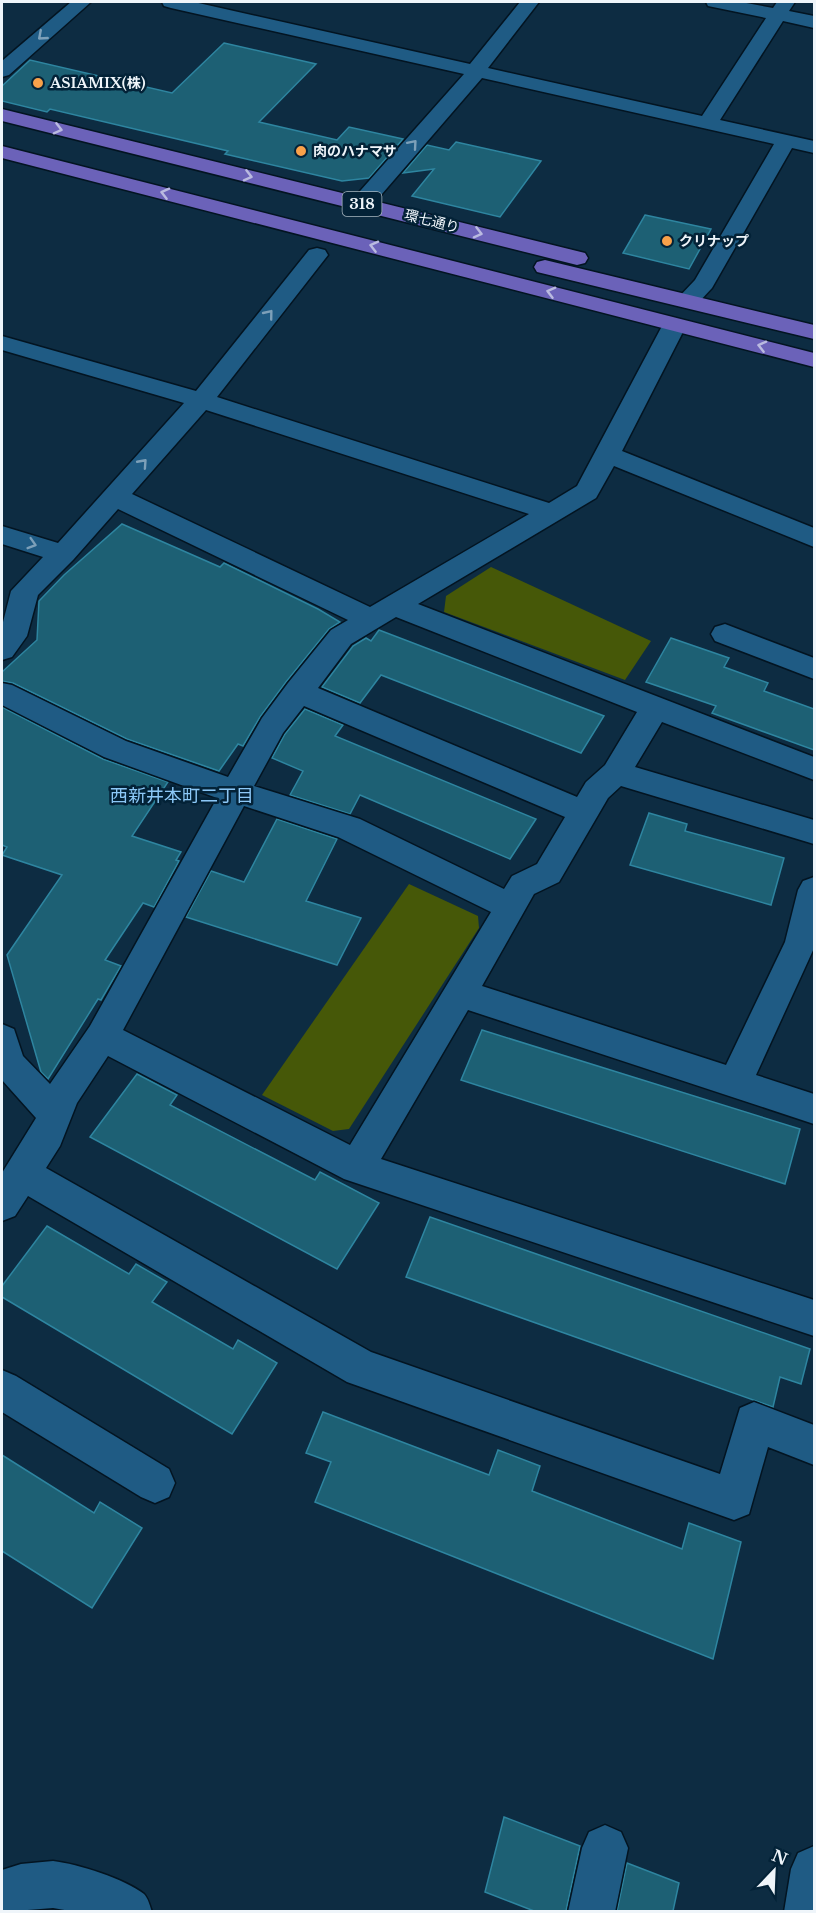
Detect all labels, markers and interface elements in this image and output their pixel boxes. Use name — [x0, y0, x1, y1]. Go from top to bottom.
one-way arrow — [38, 29, 49, 40]
place label: ASIAMIX(株) — [49, 74, 146, 92]
marker: ASIAMIX(株) — [31, 76, 45, 90]
one-way arrow — [53, 121, 63, 134]
one-way arrow — [406, 140, 417, 151]
place label: 肉のハナマサ — [313, 142, 397, 160]
marker: 肉のハナマサ — [294, 144, 308, 158]
one-way arrow — [242, 168, 252, 181]
one-way arrow — [160, 188, 170, 201]
road number: 318 — [342, 192, 382, 216]
street label: 環七通り — [403, 205, 461, 237]
one-way arrow — [472, 225, 482, 238]
place label: クリナップ — [679, 232, 749, 250]
marker: クリナップ — [660, 234, 674, 248]
one-way arrow — [369, 241, 379, 254]
one-way arrow — [546, 286, 556, 299]
one-way arrow — [262, 310, 273, 321]
one-way arrow — [757, 341, 767, 354]
one-way arrow — [136, 459, 147, 470]
one-way arrow — [26, 537, 37, 549]
district label: 西新井本町二丁目 — [110, 785, 254, 807]
north arrow — [744, 1841, 804, 1901]
text: N — [769, 1845, 791, 1869]

